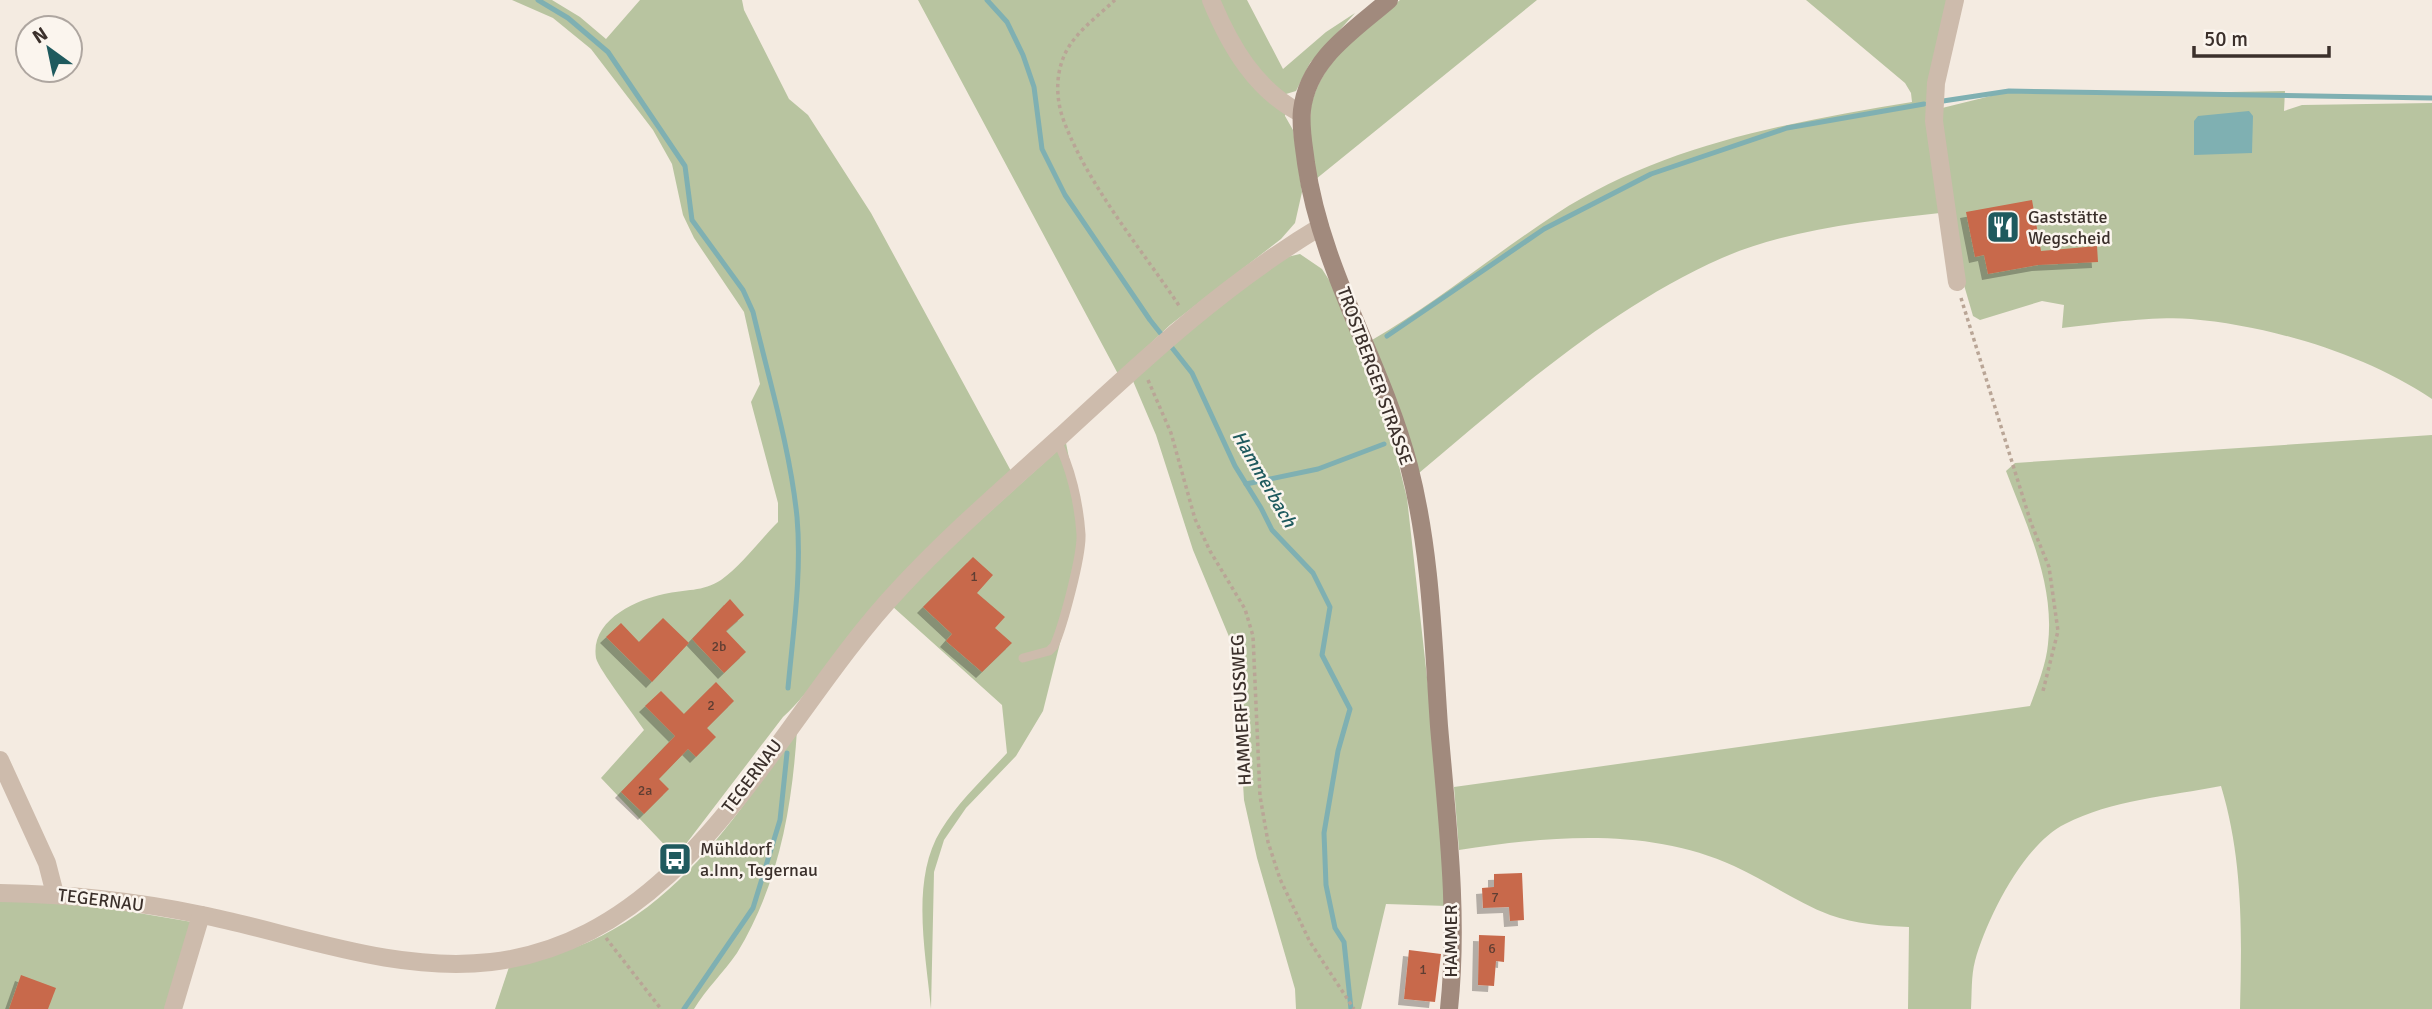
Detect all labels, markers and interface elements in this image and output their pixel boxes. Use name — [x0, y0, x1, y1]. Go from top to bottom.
north arrow — [14, 14, 84, 84]
scale bar — [2194, 14, 2329, 58]
text: N — [28, 22, 52, 49]
text: 50 m — [2204, 26, 2248, 52]
place label: Gaststätte Wegscheid — [2028, 206, 2111, 249]
restaurant icon: Gaststätte Wegscheid — [1984, 208, 2022, 246]
street label: TROSTBERGER STRASSE — [1332, 284, 1418, 468]
water label: Hammerbach — [1227, 426, 1302, 532]
house number: 1 — [970, 568, 978, 585]
street label: HAMMERFUSSWEG — [1226, 634, 1256, 786]
house number: 2b — [712, 638, 726, 655]
house number: 2 — [707, 697, 715, 714]
street label: TEGERNAU — [717, 735, 787, 817]
house number: 2a — [638, 782, 652, 799]
place label: Mühldorf a.Inn, Tegernau — [700, 838, 818, 881]
bus stop icon: Mühldorf a.Inn, Tegernau — [656, 840, 694, 878]
street label: TEGERNAU — [57, 884, 145, 916]
house number: 7 — [1491, 889, 1499, 906]
street label: HAMMER — [1440, 904, 1462, 978]
house number: 6 — [1488, 940, 1496, 957]
house number: 1 — [1419, 961, 1427, 978]

